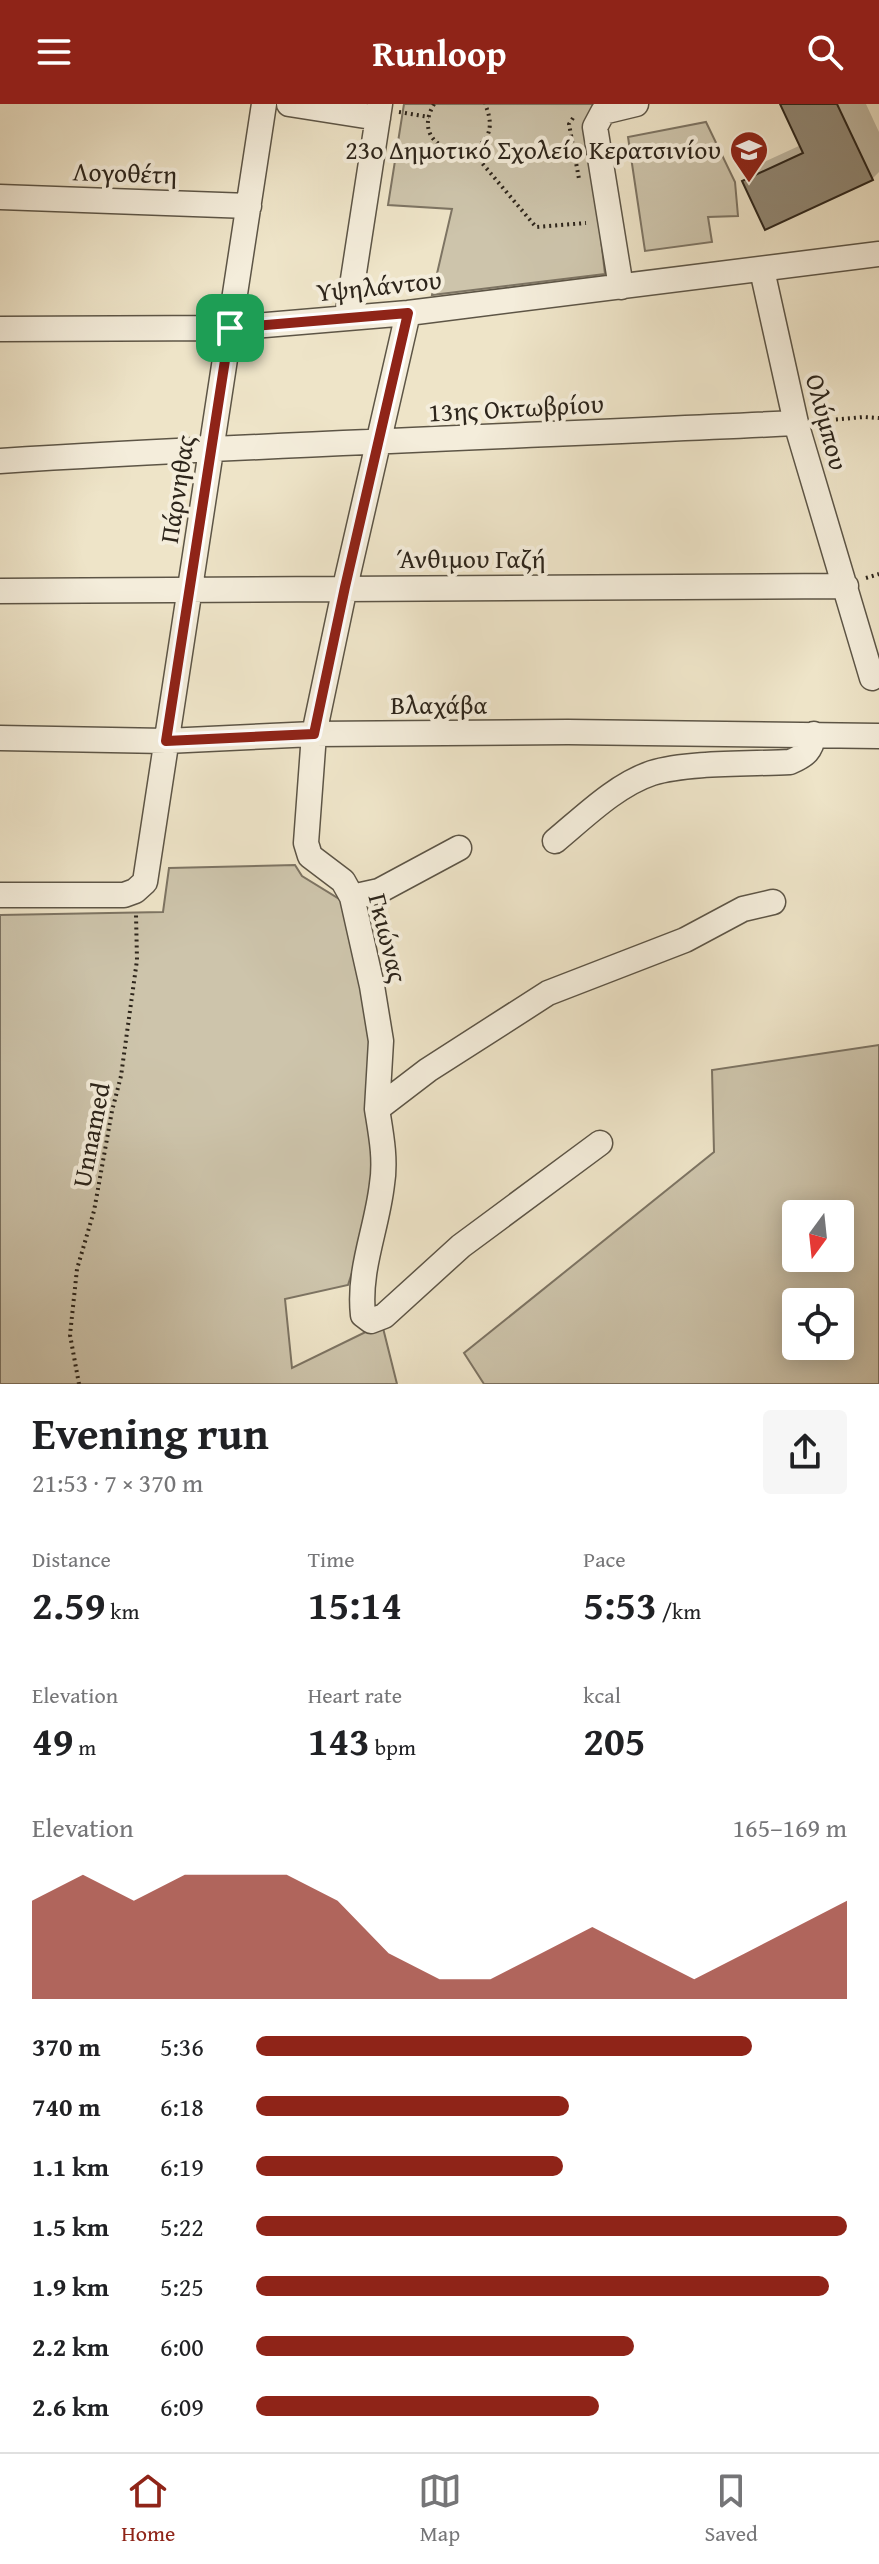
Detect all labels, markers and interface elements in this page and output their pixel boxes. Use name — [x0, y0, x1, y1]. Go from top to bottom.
text: Runloop — [372, 26, 507, 79]
icon: menu — [32, 30, 76, 74]
icon: search — [803, 30, 847, 74]
school or university icon: 23o Δημοτικό Σχολείο Κερατσινίου — [728, 129, 770, 184]
place label: 23o Δημοτικό Σχολείο Κερατσινίου — [345, 130, 721, 169]
street label: Λογοθέτη — [72, 151, 178, 194]
street label: Υψηλάντου — [313, 260, 444, 312]
pin — [196, 294, 264, 362]
icon: arrive — [208, 306, 252, 350]
street label: Ολύμπου — [796, 369, 859, 474]
street label: 13ης Οκτωβρίου — [427, 383, 605, 432]
street label: Πάρνηθας — [149, 432, 204, 546]
street label: Άνθιμου Γαζή — [396, 539, 546, 578]
street label: Βλαχάβα — [390, 685, 488, 724]
street label: Γκιώνας — [359, 889, 418, 987]
street label: Unnamed — [61, 1079, 120, 1191]
north arrow — [782, 1200, 854, 1272]
map controls — [782, 1200, 854, 1360]
button: locate — [782, 1288, 854, 1360]
text: Evening run — [32, 1401, 269, 1465]
button: share — [763, 1410, 847, 1494]
text: 21:53 · 7 × 370 m — [32, 1463, 203, 1502]
text: Distance — [32, 1543, 111, 1575]
text: Time — [308, 1543, 354, 1575]
text: Pace — [583, 1543, 626, 1575]
text: 2.59 — [32, 1575, 105, 1634]
text: 15:14 — [308, 1575, 402, 1634]
text: 5:53 — [583, 1575, 657, 1634]
text: km — [105, 1595, 139, 1627]
text: /km — [657, 1595, 701, 1627]
text: Elevation — [32, 1679, 118, 1711]
text: Heart rate — [308, 1679, 402, 1711]
text: kcal — [583, 1679, 621, 1711]
text: 49 — [32, 1711, 73, 1770]
text: 143 — [308, 1711, 370, 1770]
text: 205 — [583, 1711, 646, 1770]
text: m — [73, 1731, 96, 1763]
text: bpm — [370, 1731, 416, 1763]
text: Elevation — [32, 1808, 134, 1847]
text: 165–169 m — [733, 1808, 847, 1847]
text: 370 m — [32, 2027, 100, 2066]
text: 5:36 — [160, 2027, 204, 2066]
text: 740 m — [32, 2087, 100, 2126]
text: 6:18 — [160, 2087, 204, 2126]
text: 1.1 km — [32, 2147, 109, 2186]
text: 6:19 — [160, 2147, 204, 2186]
text: 1.5 km — [32, 2207, 109, 2246]
text: 5:22 — [160, 2207, 204, 2246]
text: 1.9 km — [32, 2267, 109, 2306]
text: 5:25 — [160, 2267, 204, 2306]
text: 2.2 km — [32, 2327, 109, 2366]
text: 6:00 — [160, 2327, 204, 2366]
text: 2.6 km — [32, 2387, 109, 2426]
text: 6:09 — [160, 2387, 204, 2426]
tab: Home — [121, 2469, 175, 2549]
tab: Map — [418, 2469, 462, 2549]
tab: Saved — [704, 2469, 758, 2549]

